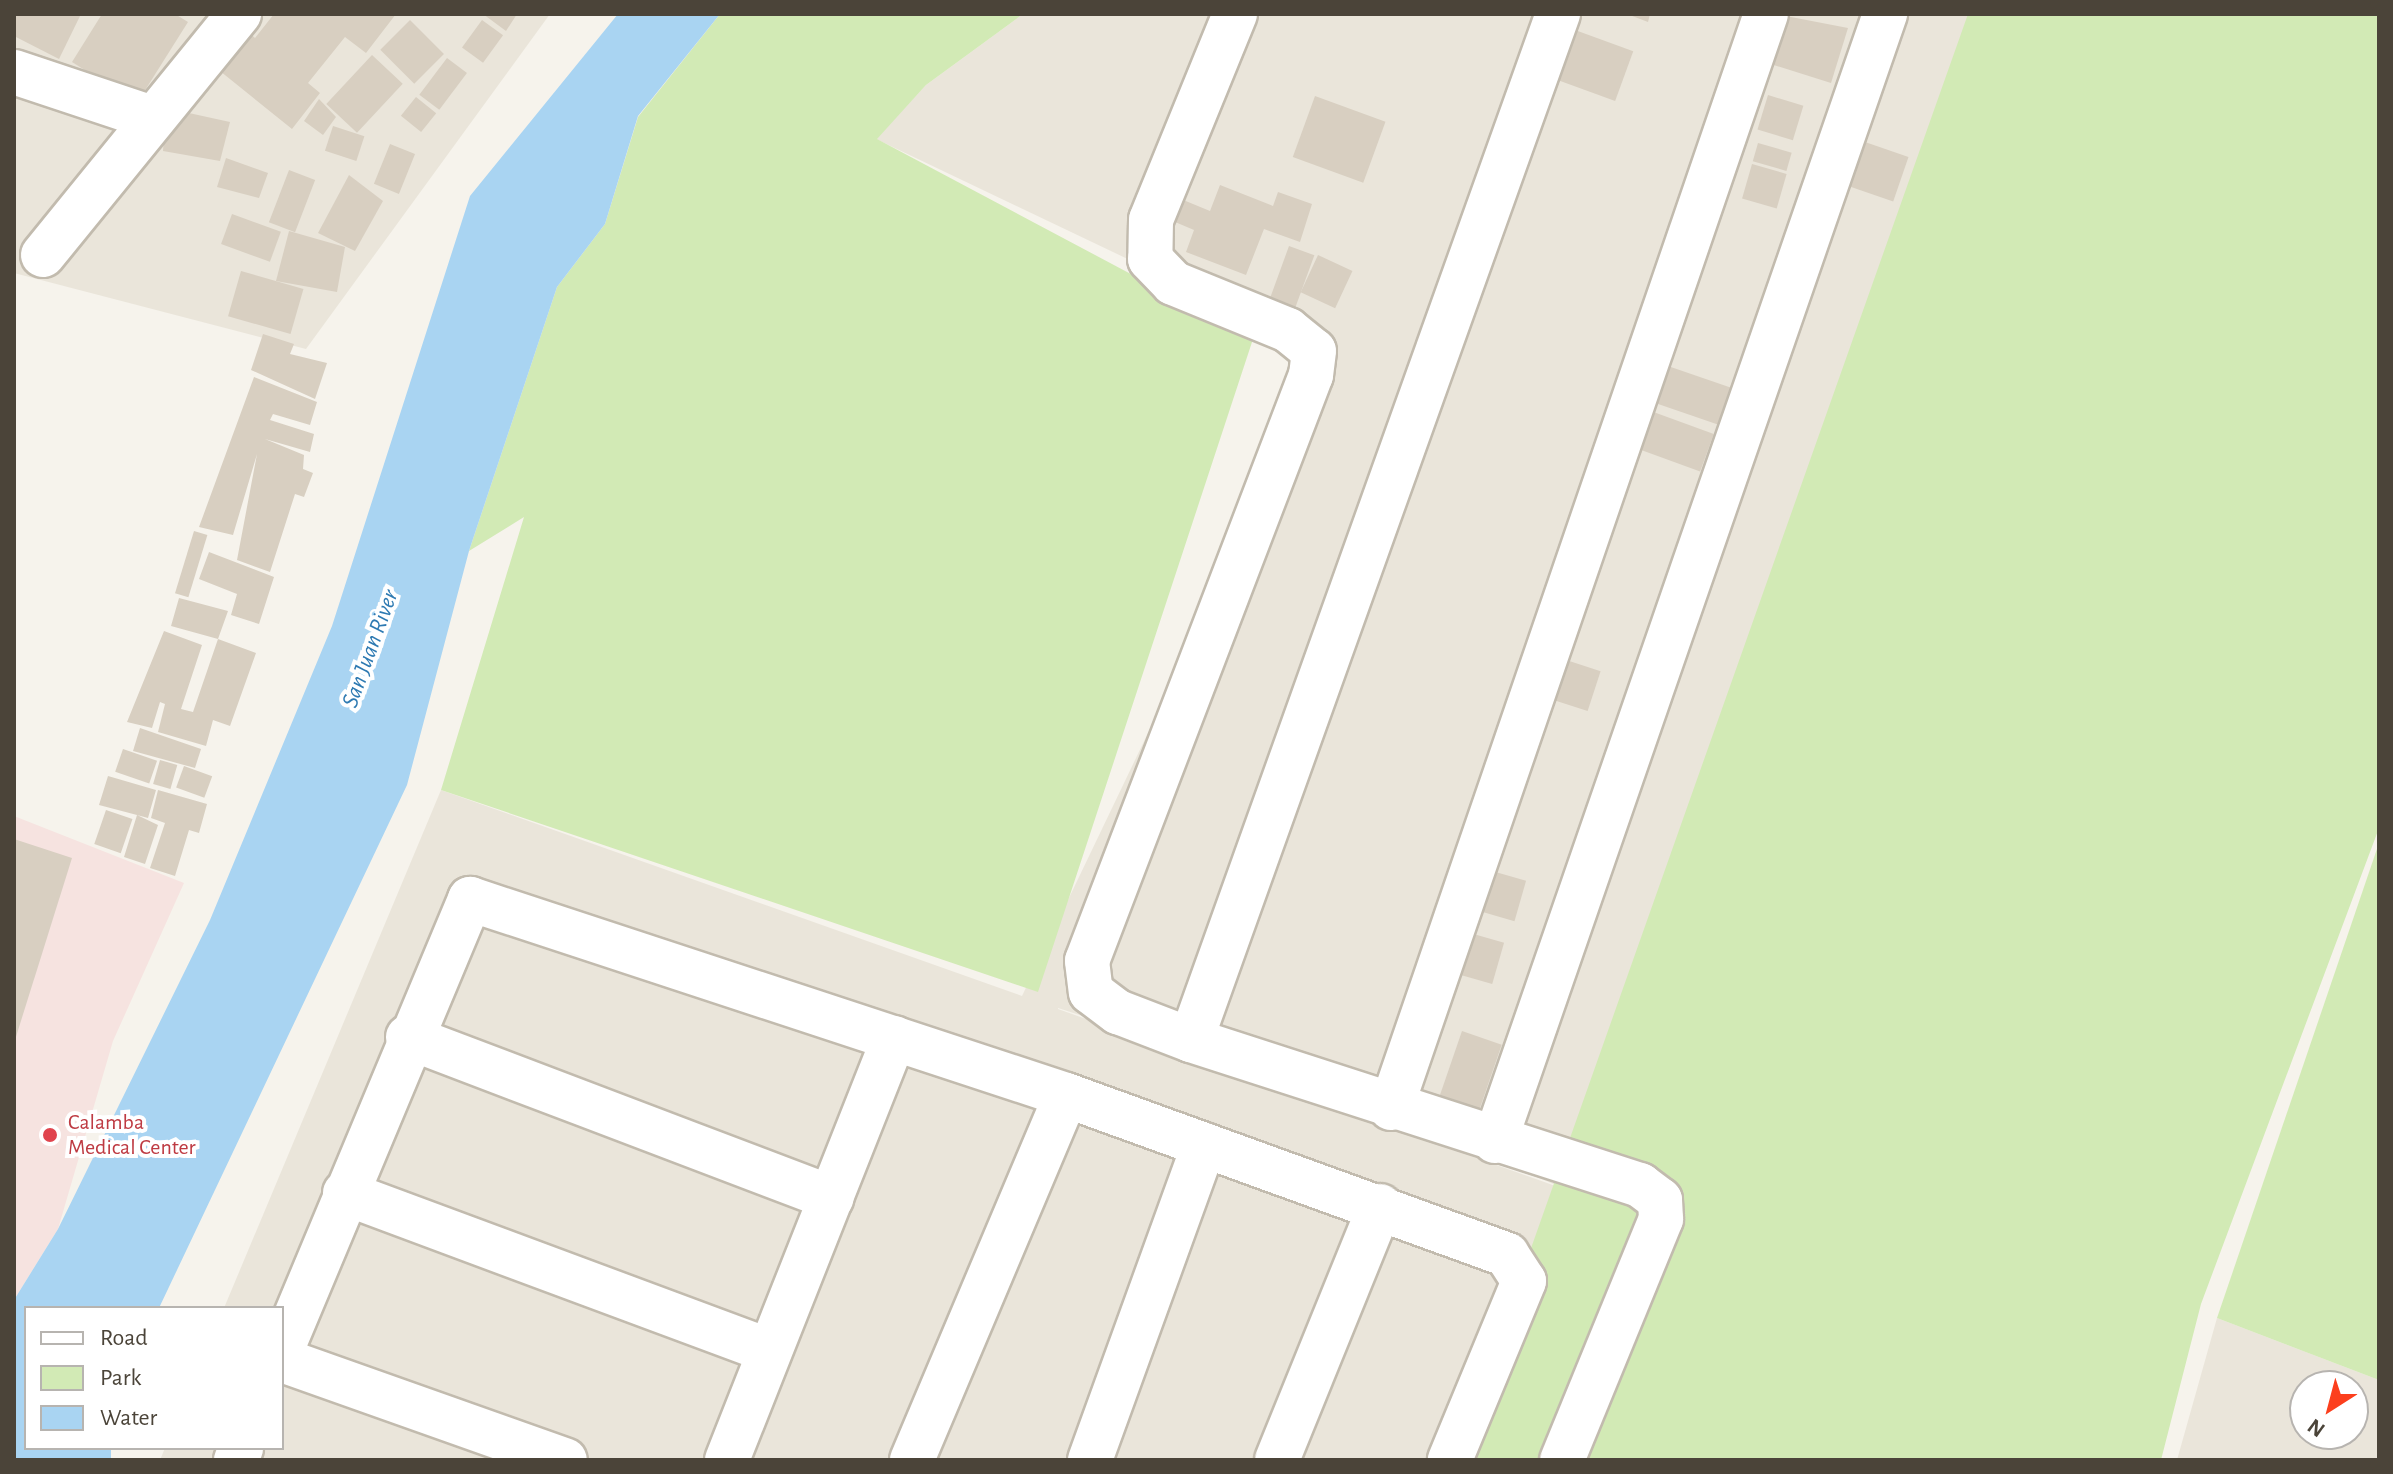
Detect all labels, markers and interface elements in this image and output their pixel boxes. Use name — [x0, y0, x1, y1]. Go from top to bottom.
water label: San Juan River — [336, 586, 406, 712]
place label: Calamba Medical Center — [68, 1109, 196, 1160]
marker: Calamba Medical Center — [39, 1124, 61, 1146]
legend — [24, 1306, 284, 1450]
text: Road — [100, 1326, 148, 1350]
text: Park — [100, 1366, 141, 1390]
north arrow — [2289, 1370, 2369, 1450]
text: Water — [100, 1406, 157, 1430]
text: N — [2303, 1414, 2329, 1441]

